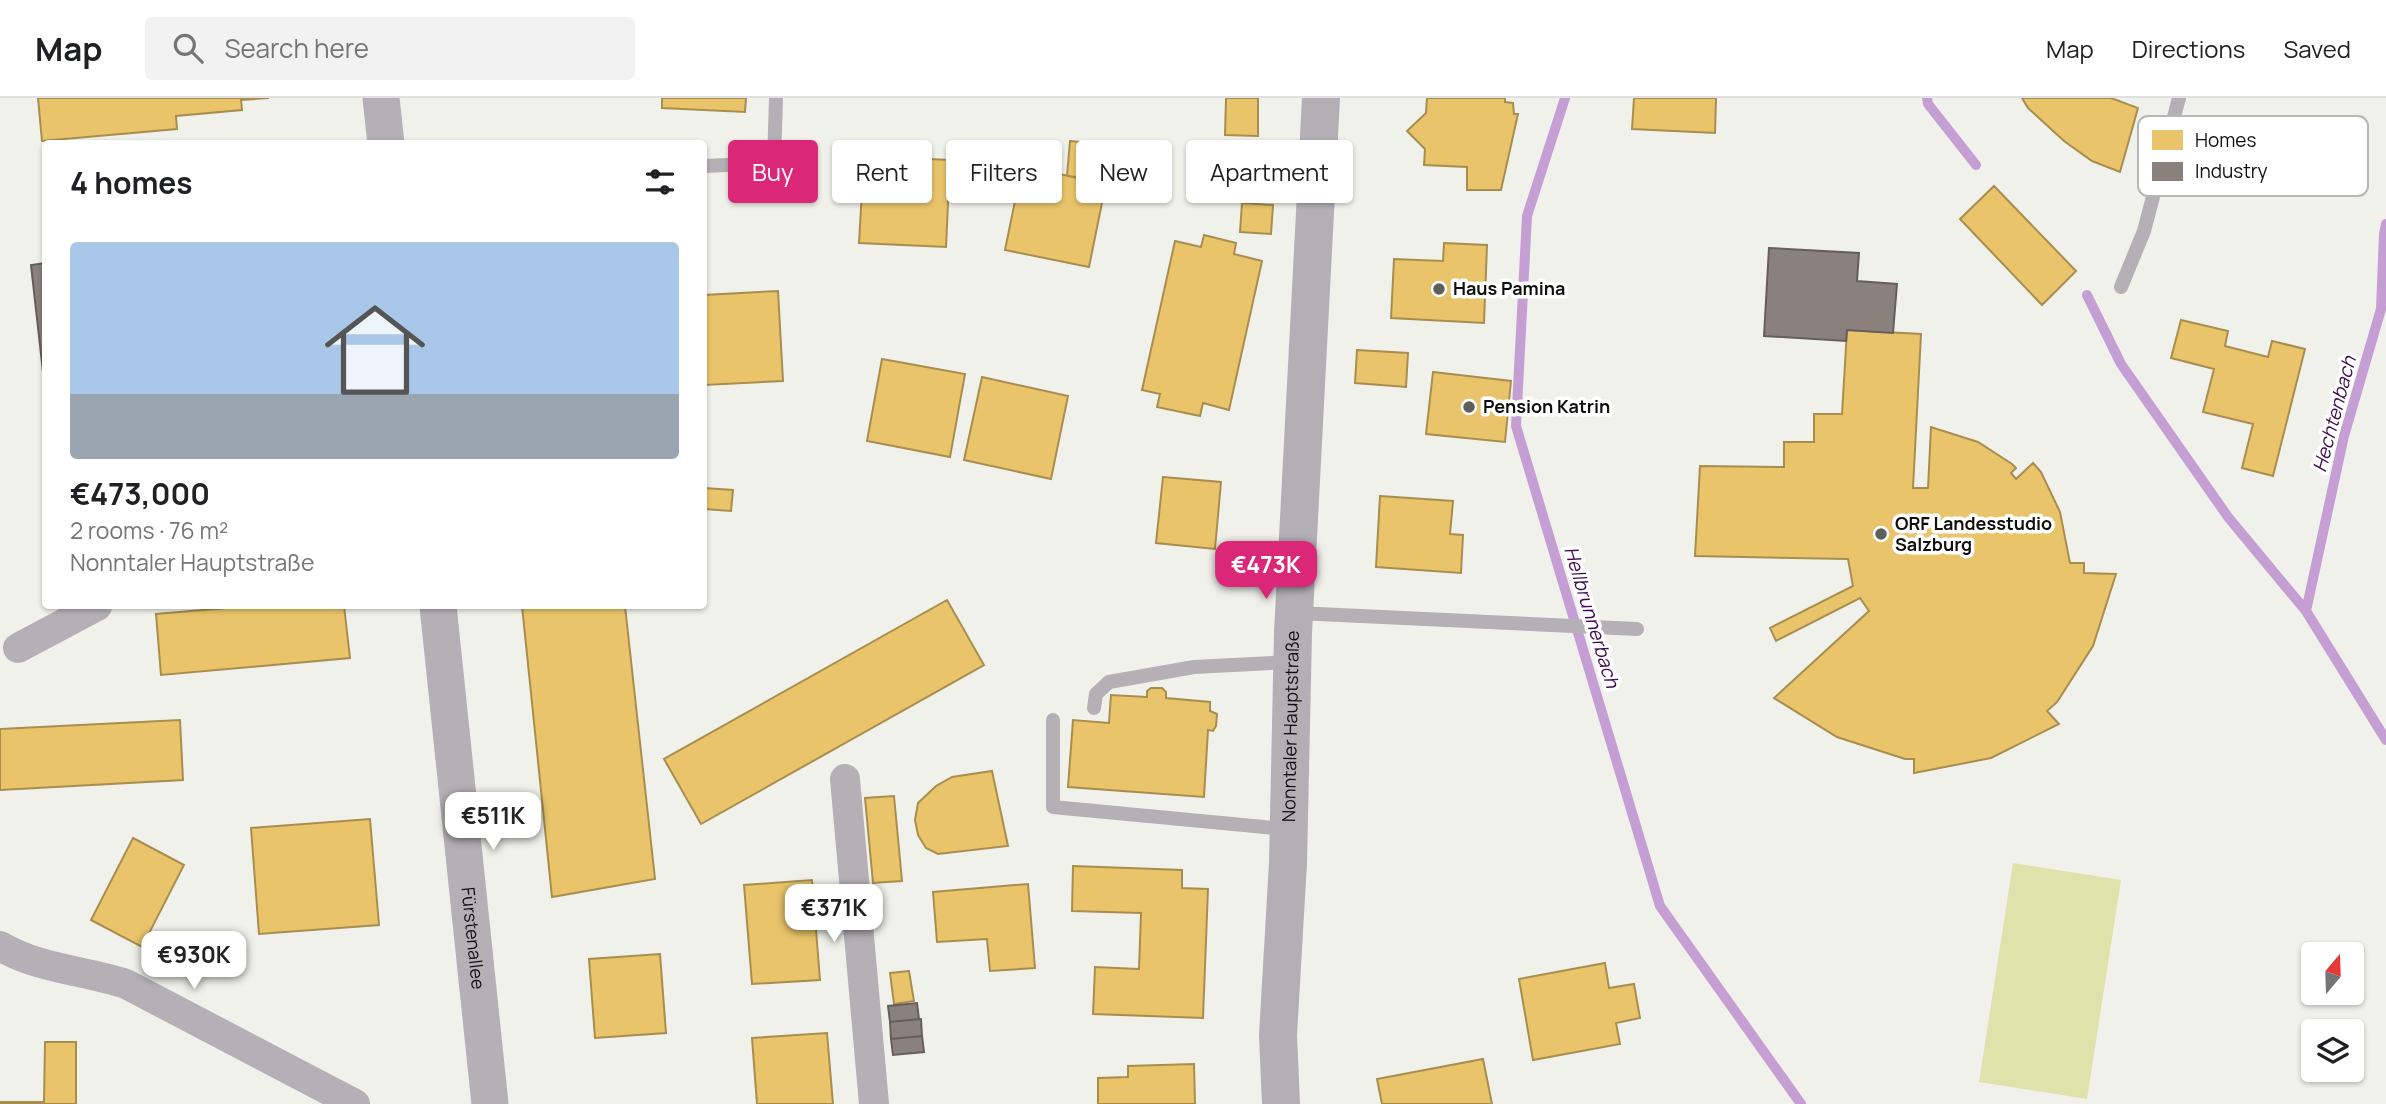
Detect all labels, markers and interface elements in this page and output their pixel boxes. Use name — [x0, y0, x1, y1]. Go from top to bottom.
search box — [145, 17, 635, 80]
text: Map — [35, 26, 103, 71]
icon: search — [169, 29, 207, 67]
text: Search here — [225, 30, 369, 66]
text: Map — [2046, 32, 2094, 65]
text: Directions — [2132, 32, 2245, 65]
text: Saved — [2283, 32, 2351, 65]
legend — [2138, 116, 2368, 196]
text: Homes — [2195, 127, 2256, 153]
chip: Buy — [728, 140, 818, 203]
chip: Rent — [832, 140, 932, 203]
chip: Filters — [946, 140, 1062, 203]
chip: New — [1076, 140, 1172, 203]
chip: Apartment — [1186, 140, 1353, 203]
text: Industry — [2195, 158, 2268, 184]
text: 4 homes — [70, 162, 193, 203]
icon: filters — [641, 163, 679, 201]
place label: Haus Pamina — [1453, 276, 1565, 300]
marker: Haus Pamina — [1431, 281, 1447, 297]
icon: home — [312, 287, 438, 413]
water label: Hechtenbach — [2306, 353, 2362, 475]
place label: Pension Katrin — [1483, 394, 1610, 418]
marker: Pension Katrin — [1461, 399, 1477, 415]
text: €473,000 — [70, 473, 210, 514]
place label: ORF Landesstudio Salzburg — [1895, 511, 2052, 556]
text: 2 rooms · 76 m² — [70, 514, 228, 546]
marker: ORF Landesstudio Salzburg — [1873, 526, 1889, 542]
pin: €473K — [1217, 542, 1315, 601]
water label: Hellbrunnerbach — [1558, 543, 1626, 692]
text: Nonntaler Hauptstraße — [70, 546, 314, 578]
text: €473K — [1231, 548, 1301, 580]
street label: Nonntaler Hauptstraße — [1276, 630, 1304, 822]
pin: €511K — [444, 792, 542, 852]
text: €511K — [461, 799, 525, 831]
pin: €371K — [785, 884, 883, 944]
street label: Fürstenallee — [456, 886, 491, 990]
text: €371K — [801, 891, 867, 923]
pin: €930K — [145, 932, 243, 991]
text: €930K — [157, 938, 231, 970]
north arrow — [2301, 942, 2364, 1004]
map controls — [2301, 942, 2364, 1082]
button: layers — [2301, 1019, 2364, 1082]

